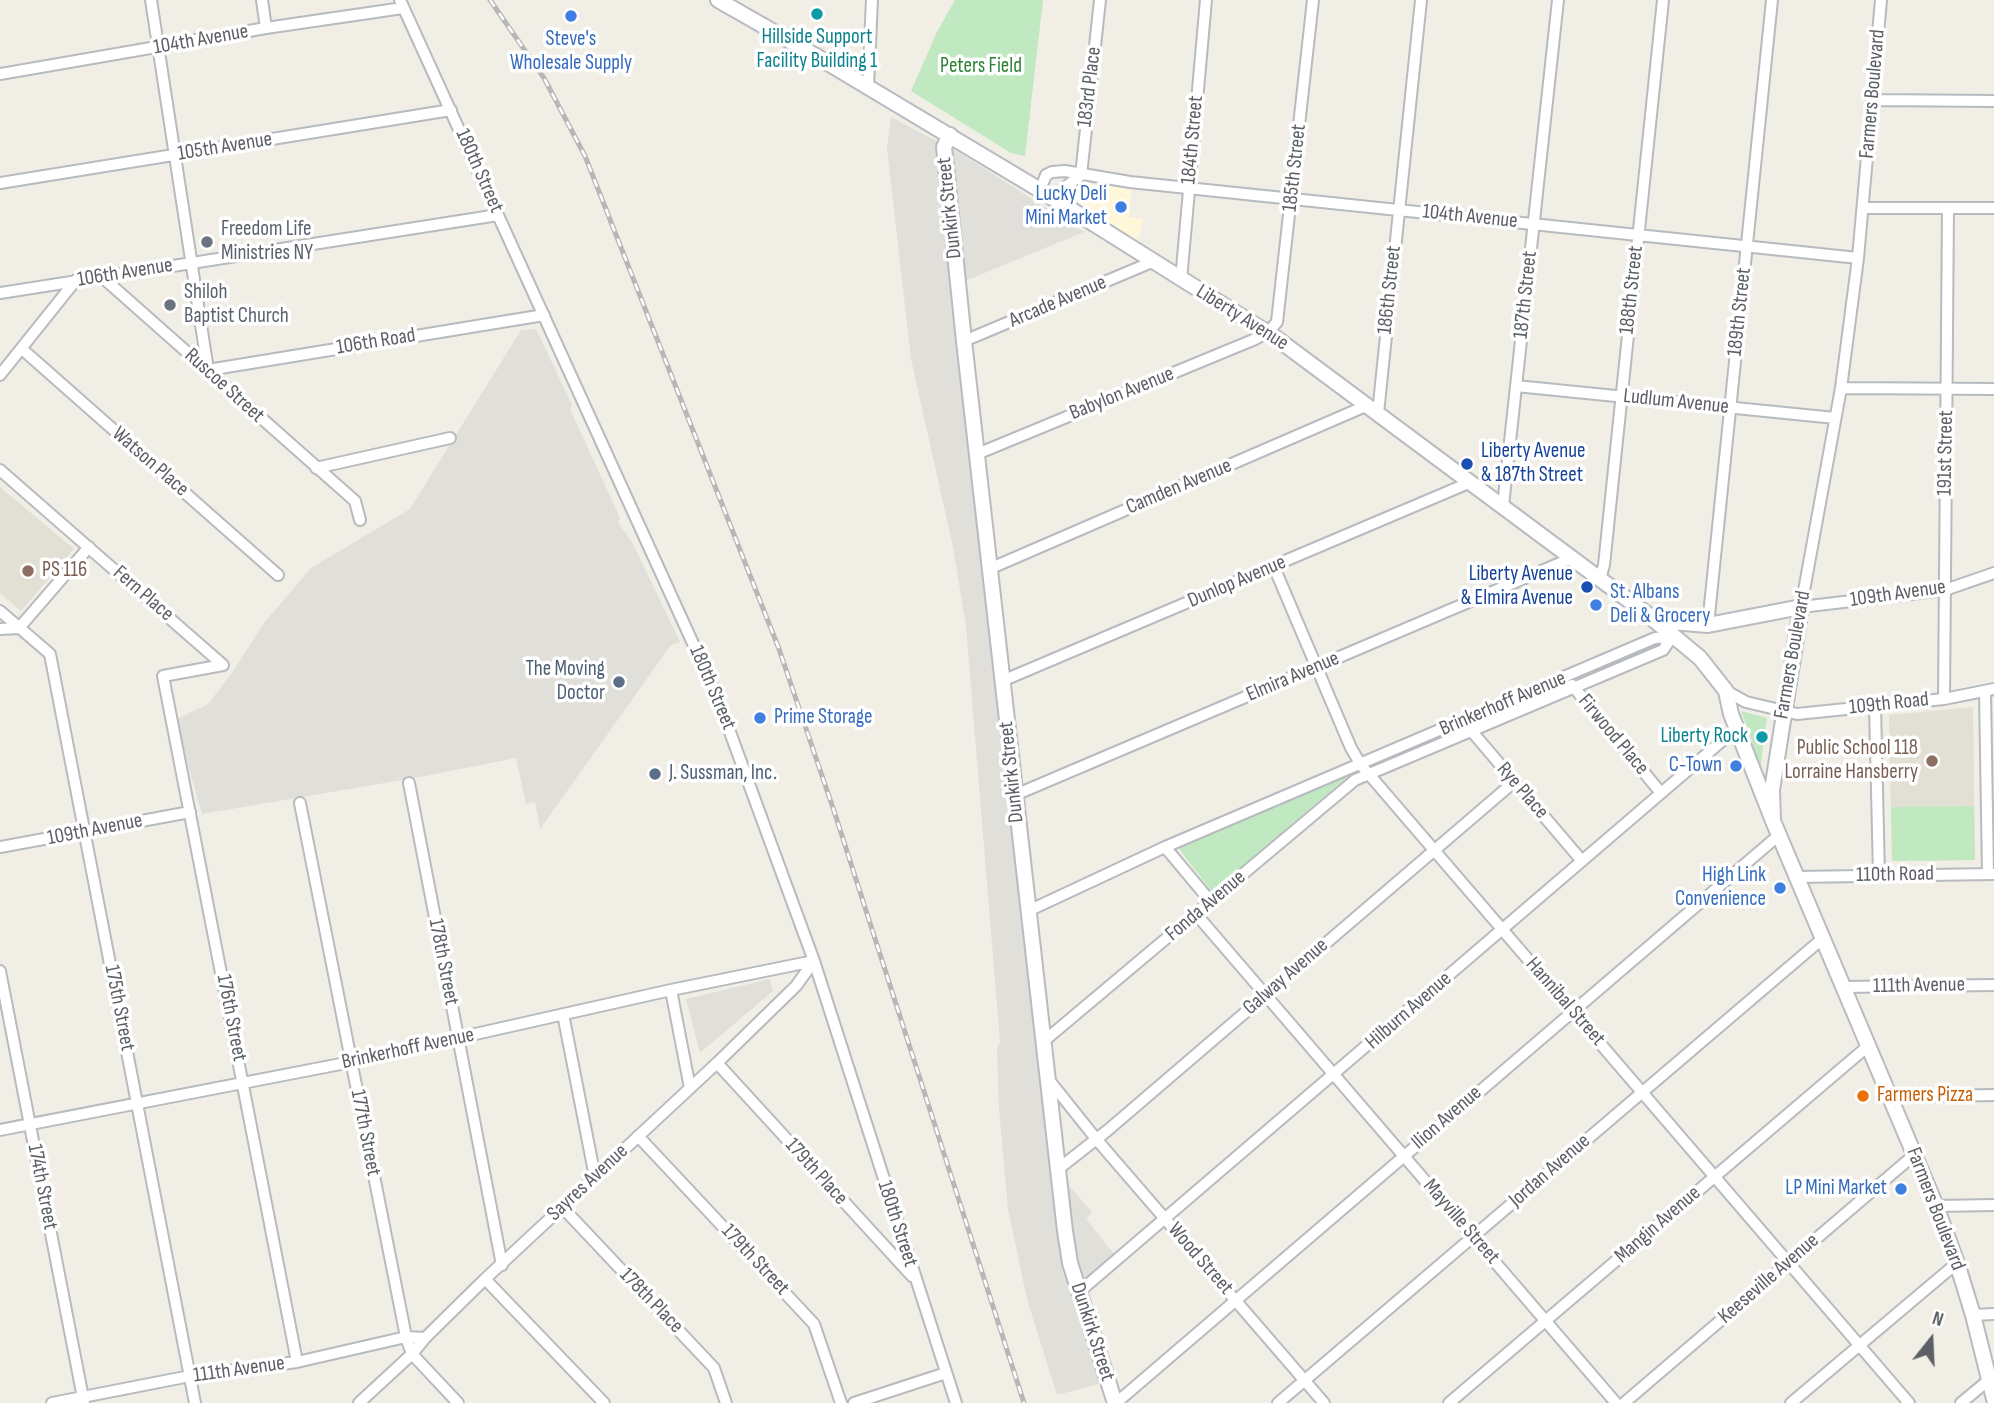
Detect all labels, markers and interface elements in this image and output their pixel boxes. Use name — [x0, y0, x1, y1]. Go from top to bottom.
marker: Hillside Support Facility Building 1 — [809, 6, 825, 22]
marker: Steve's Wholesale Supply — [563, 8, 579, 24]
street label: 104th Avenue — [152, 19, 250, 61]
place label: Hillside Support Facility Building 1 — [757, 25, 877, 75]
place label: Steve's Wholesale Supply — [510, 27, 632, 77]
street label: Farmers Boulevard — [1855, 28, 1891, 160]
street label: 183rd Place — [1073, 45, 1107, 129]
park label: Peters Field — [940, 54, 1022, 80]
street label: 184th Street — [1177, 95, 1209, 185]
street label: 185th Street — [1278, 123, 1312, 213]
street label: 180th Street — [449, 125, 509, 217]
street label: 105th Avenue — [176, 127, 274, 167]
street label: Dunkirk Street — [932, 156, 968, 260]
place label: Lucky Deli Mini Market — [1025, 182, 1107, 232]
marker: Lucky Deli Mini Market — [1113, 199, 1129, 215]
street label: 104th Avenue — [1421, 199, 1519, 235]
place label: Freedom Life Ministries NY — [221, 217, 313, 267]
marker: Freedom Life Ministries NY — [199, 234, 215, 250]
street label: 186th Street — [1373, 245, 1407, 335]
street label: 188th Street — [1615, 245, 1649, 335]
street label: 187th Street — [1509, 250, 1543, 340]
street label: 106th Avenue — [76, 253, 174, 293]
street label: 189th Street — [1723, 266, 1757, 358]
street label: Arcade Avenue — [1006, 270, 1110, 334]
place label: Shiloh Baptist Church — [184, 280, 289, 330]
street label: Liberty Avenue — [1191, 280, 1293, 356]
marker: Shiloh Baptist Church — [162, 297, 178, 313]
street label: 106th Road — [335, 323, 417, 361]
street label: Ruscoe Street — [179, 343, 269, 429]
street label: Babylon Avenue — [1066, 362, 1178, 426]
street label: Ludlum Avenue — [1622, 384, 1730, 420]
street label: 191st Street — [1933, 410, 1959, 496]
street label: Watson Place — [106, 422, 194, 502]
place label: Liberty Avenue & 187th Street — [1481, 439, 1585, 489]
street label: Camden Avenue — [1122, 453, 1236, 521]
marker: Liberty Avenue & 187th Street — [1459, 456, 1475, 472]
street label: Dunlop Avenue — [1184, 550, 1290, 614]
place label: PS 116 — [42, 558, 87, 584]
street label: Fern Place — [108, 561, 178, 627]
place label: Liberty Avenue & Elmira Avenue — [1461, 562, 1573, 612]
marker: PS 116 — [20, 563, 36, 579]
street label: 109th Avenue — [1849, 575, 1947, 613]
marker: Liberty Avenue & Elmira Avenue — [1579, 579, 1595, 595]
place label: St. Albans Deli & Grocery — [1610, 580, 1710, 630]
street label: Farmers Boulevard — [1769, 589, 1817, 721]
marker: St. Albans Deli & Grocery — [1588, 597, 1604, 613]
street label: 180th Street — [683, 642, 741, 734]
street label: Elmira Avenue — [1243, 646, 1343, 708]
place label: The Moving Doctor — [525, 657, 605, 707]
street label: Brinkerhoff Avenue — [1436, 666, 1570, 742]
marker: The Moving Doctor — [611, 674, 627, 690]
street label: 109th Road — [1848, 687, 1930, 721]
street label: Firwood Place — [1572, 690, 1654, 780]
place label: Prime Storage — [774, 705, 873, 731]
marker: Prime Storage — [752, 710, 768, 726]
street label: Dunkirk Street — [994, 720, 1030, 824]
place label: Liberty Rock — [1660, 724, 1748, 750]
marker: Liberty Rock — [1754, 729, 1770, 745]
place label: Public School 118 Lorraine Hansberry — [1785, 736, 1918, 786]
place label: C-Town — [1669, 753, 1722, 779]
marker: Public School 118 Lorraine Hansberry — [1924, 753, 1940, 769]
street label: Rye Place — [1491, 758, 1553, 824]
marker: C-Town — [1728, 758, 1744, 774]
place label: J. Sussman, Inc. — [669, 761, 777, 787]
marker: J. Sussman, Inc. — [647, 766, 663, 782]
street label: 109th Avenue — [45, 808, 145, 852]
street label: 110th Road — [1856, 862, 1934, 888]
place label: High Link Convenience — [1675, 863, 1766, 913]
street label: Fonda Avenue — [1161, 865, 1251, 947]
marker: High Link Convenience — [1772, 880, 1788, 896]
street label: 178th Street — [422, 916, 464, 1008]
street label: Galway Avenue — [1238, 933, 1334, 1021]
street label: Hannibal Street — [1520, 953, 1610, 1051]
street label: 175th Street — [98, 963, 140, 1053]
street label: Hilburn Avenue — [1361, 967, 1457, 1055]
street label: 176th Street — [210, 972, 252, 1064]
street label: 111th Avenue — [1873, 973, 1965, 999]
street label: Brinkerhoff Avenue — [339, 1023, 477, 1075]
street label: Ilion Avenue — [1407, 1081, 1487, 1155]
place label: Farmers Pizza — [1877, 1083, 1973, 1109]
street label: 177th Street — [344, 1088, 386, 1178]
marker: Farmers Pizza — [1855, 1088, 1871, 1104]
street label: Jordan Avenue — [1504, 1129, 1596, 1213]
street label: 179th Place — [779, 1133, 853, 1211]
street label: Sayres Avenue — [542, 1139, 634, 1227]
street label: 174th Street — [21, 1142, 63, 1232]
street label: Farmers Boulevard — [1900, 1144, 1970, 1274]
street label: Mayville Street — [1417, 1174, 1505, 1270]
place label: LP Mini Market — [1785, 1176, 1887, 1202]
street label: 180th Street — [871, 1178, 923, 1270]
street label: Mangin Avenue — [1610, 1181, 1706, 1269]
marker: LP Mini Market — [1893, 1181, 1909, 1197]
street label: Wood Street — [1162, 1218, 1238, 1300]
street label: 179th Street — [716, 1219, 794, 1301]
street label: Keeseville Avenue — [1714, 1229, 1824, 1329]
street label: 178th Place — [614, 1263, 688, 1339]
street label: Dunkirk Street — [1064, 1280, 1120, 1384]
north arrow — [1896, 1305, 1966, 1375]
text: N — [1929, 1307, 1946, 1332]
street label: 111th Avenue — [192, 1351, 286, 1389]

